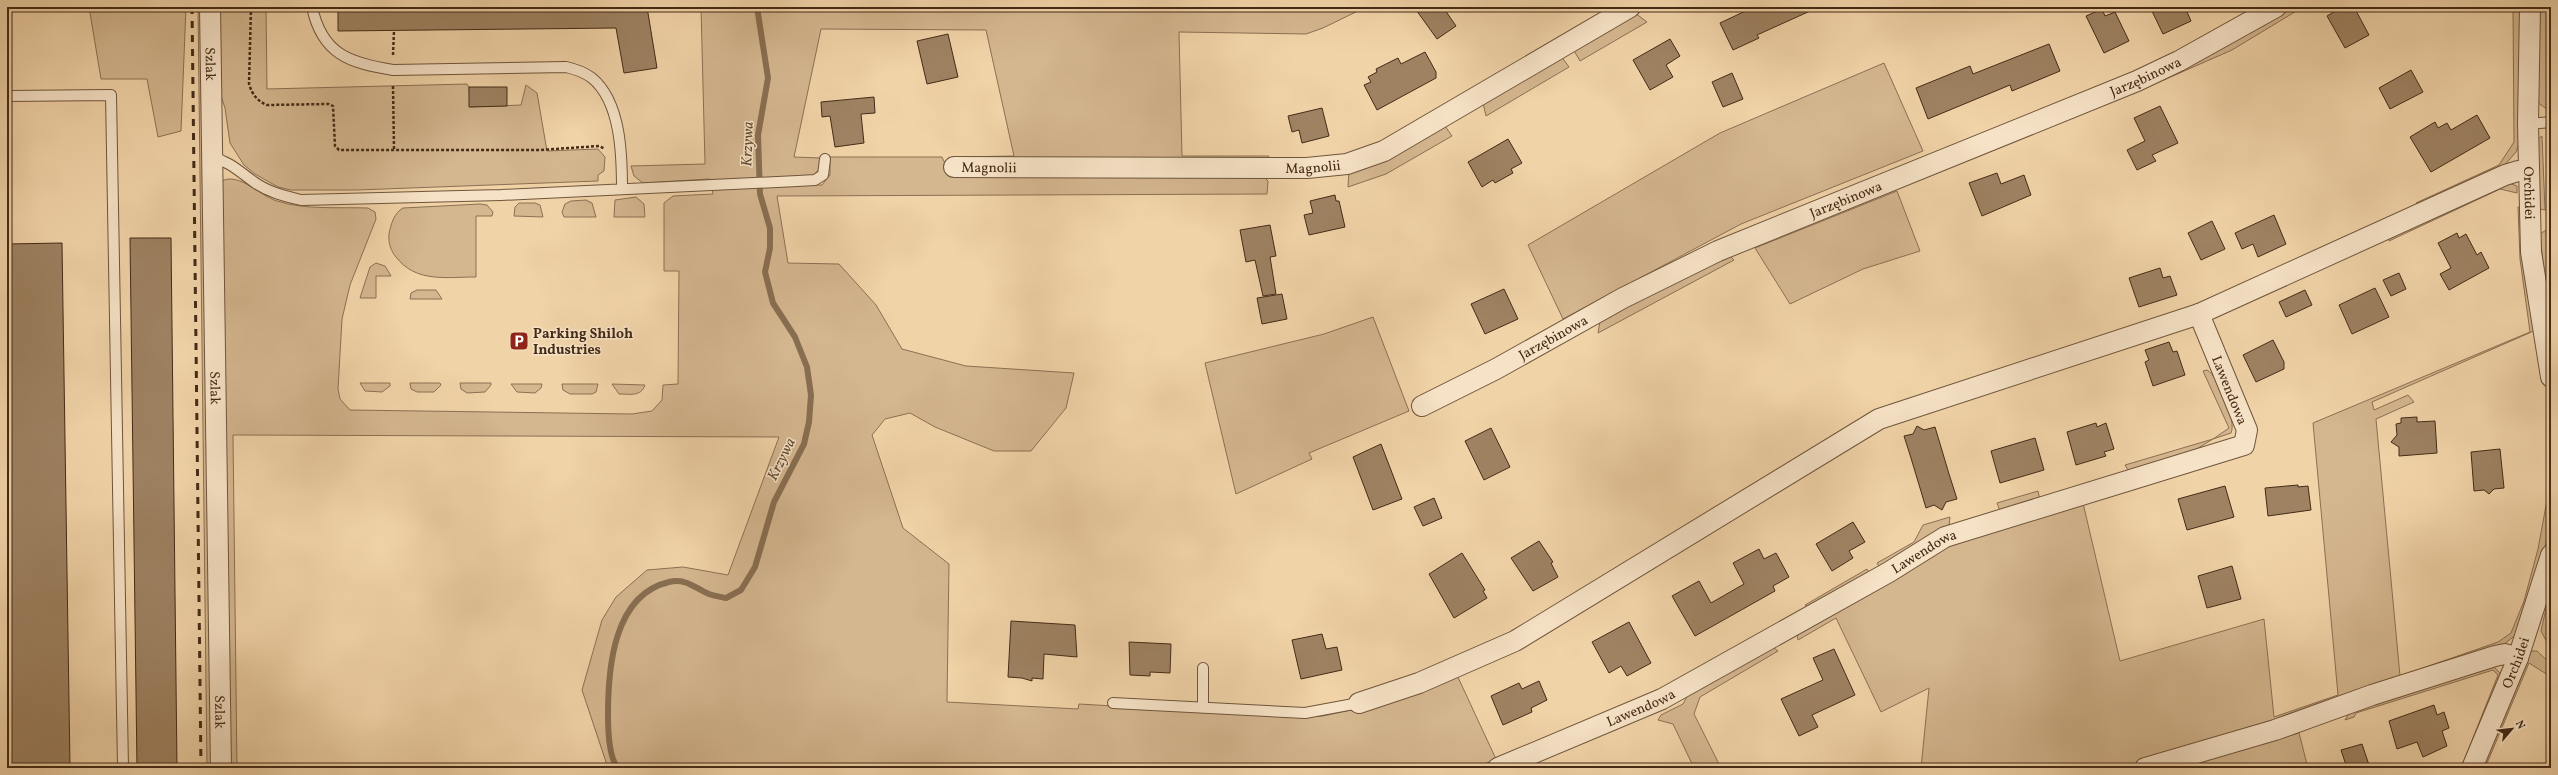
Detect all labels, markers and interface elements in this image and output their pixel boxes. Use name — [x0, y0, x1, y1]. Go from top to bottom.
street label: Szlak — [200, 47, 219, 81]
street label: Jarzębinowa — [2107, 53, 2185, 102]
water label: Krzywa — [737, 121, 760, 167]
street label: Magnolii — [1285, 157, 1342, 179]
street label: Magnolii — [961, 159, 1017, 178]
street label: Orchidei — [2518, 166, 2538, 220]
street label: Jarzębinowa — [1807, 177, 1885, 224]
street label: Jarzębinowa — [1516, 311, 1592, 365]
place label: Parking Shiloh Industries — [533, 325, 633, 360]
parking icon: Parking Shiloh Industries — [508, 330, 530, 352]
street label: Lawendowa — [2206, 353, 2251, 428]
street label: Szlak — [204, 371, 224, 405]
water label: Krzywa — [763, 435, 802, 485]
street label: Lawendowa — [1888, 526, 1959, 579]
street label: Orchidei — [2498, 635, 2535, 692]
street label: Lawendowa — [1604, 685, 1679, 732]
street label: Szlak — [209, 695, 228, 729]
north arrow — [2492, 709, 2532, 749]
text: N — [2511, 718, 2528, 732]

